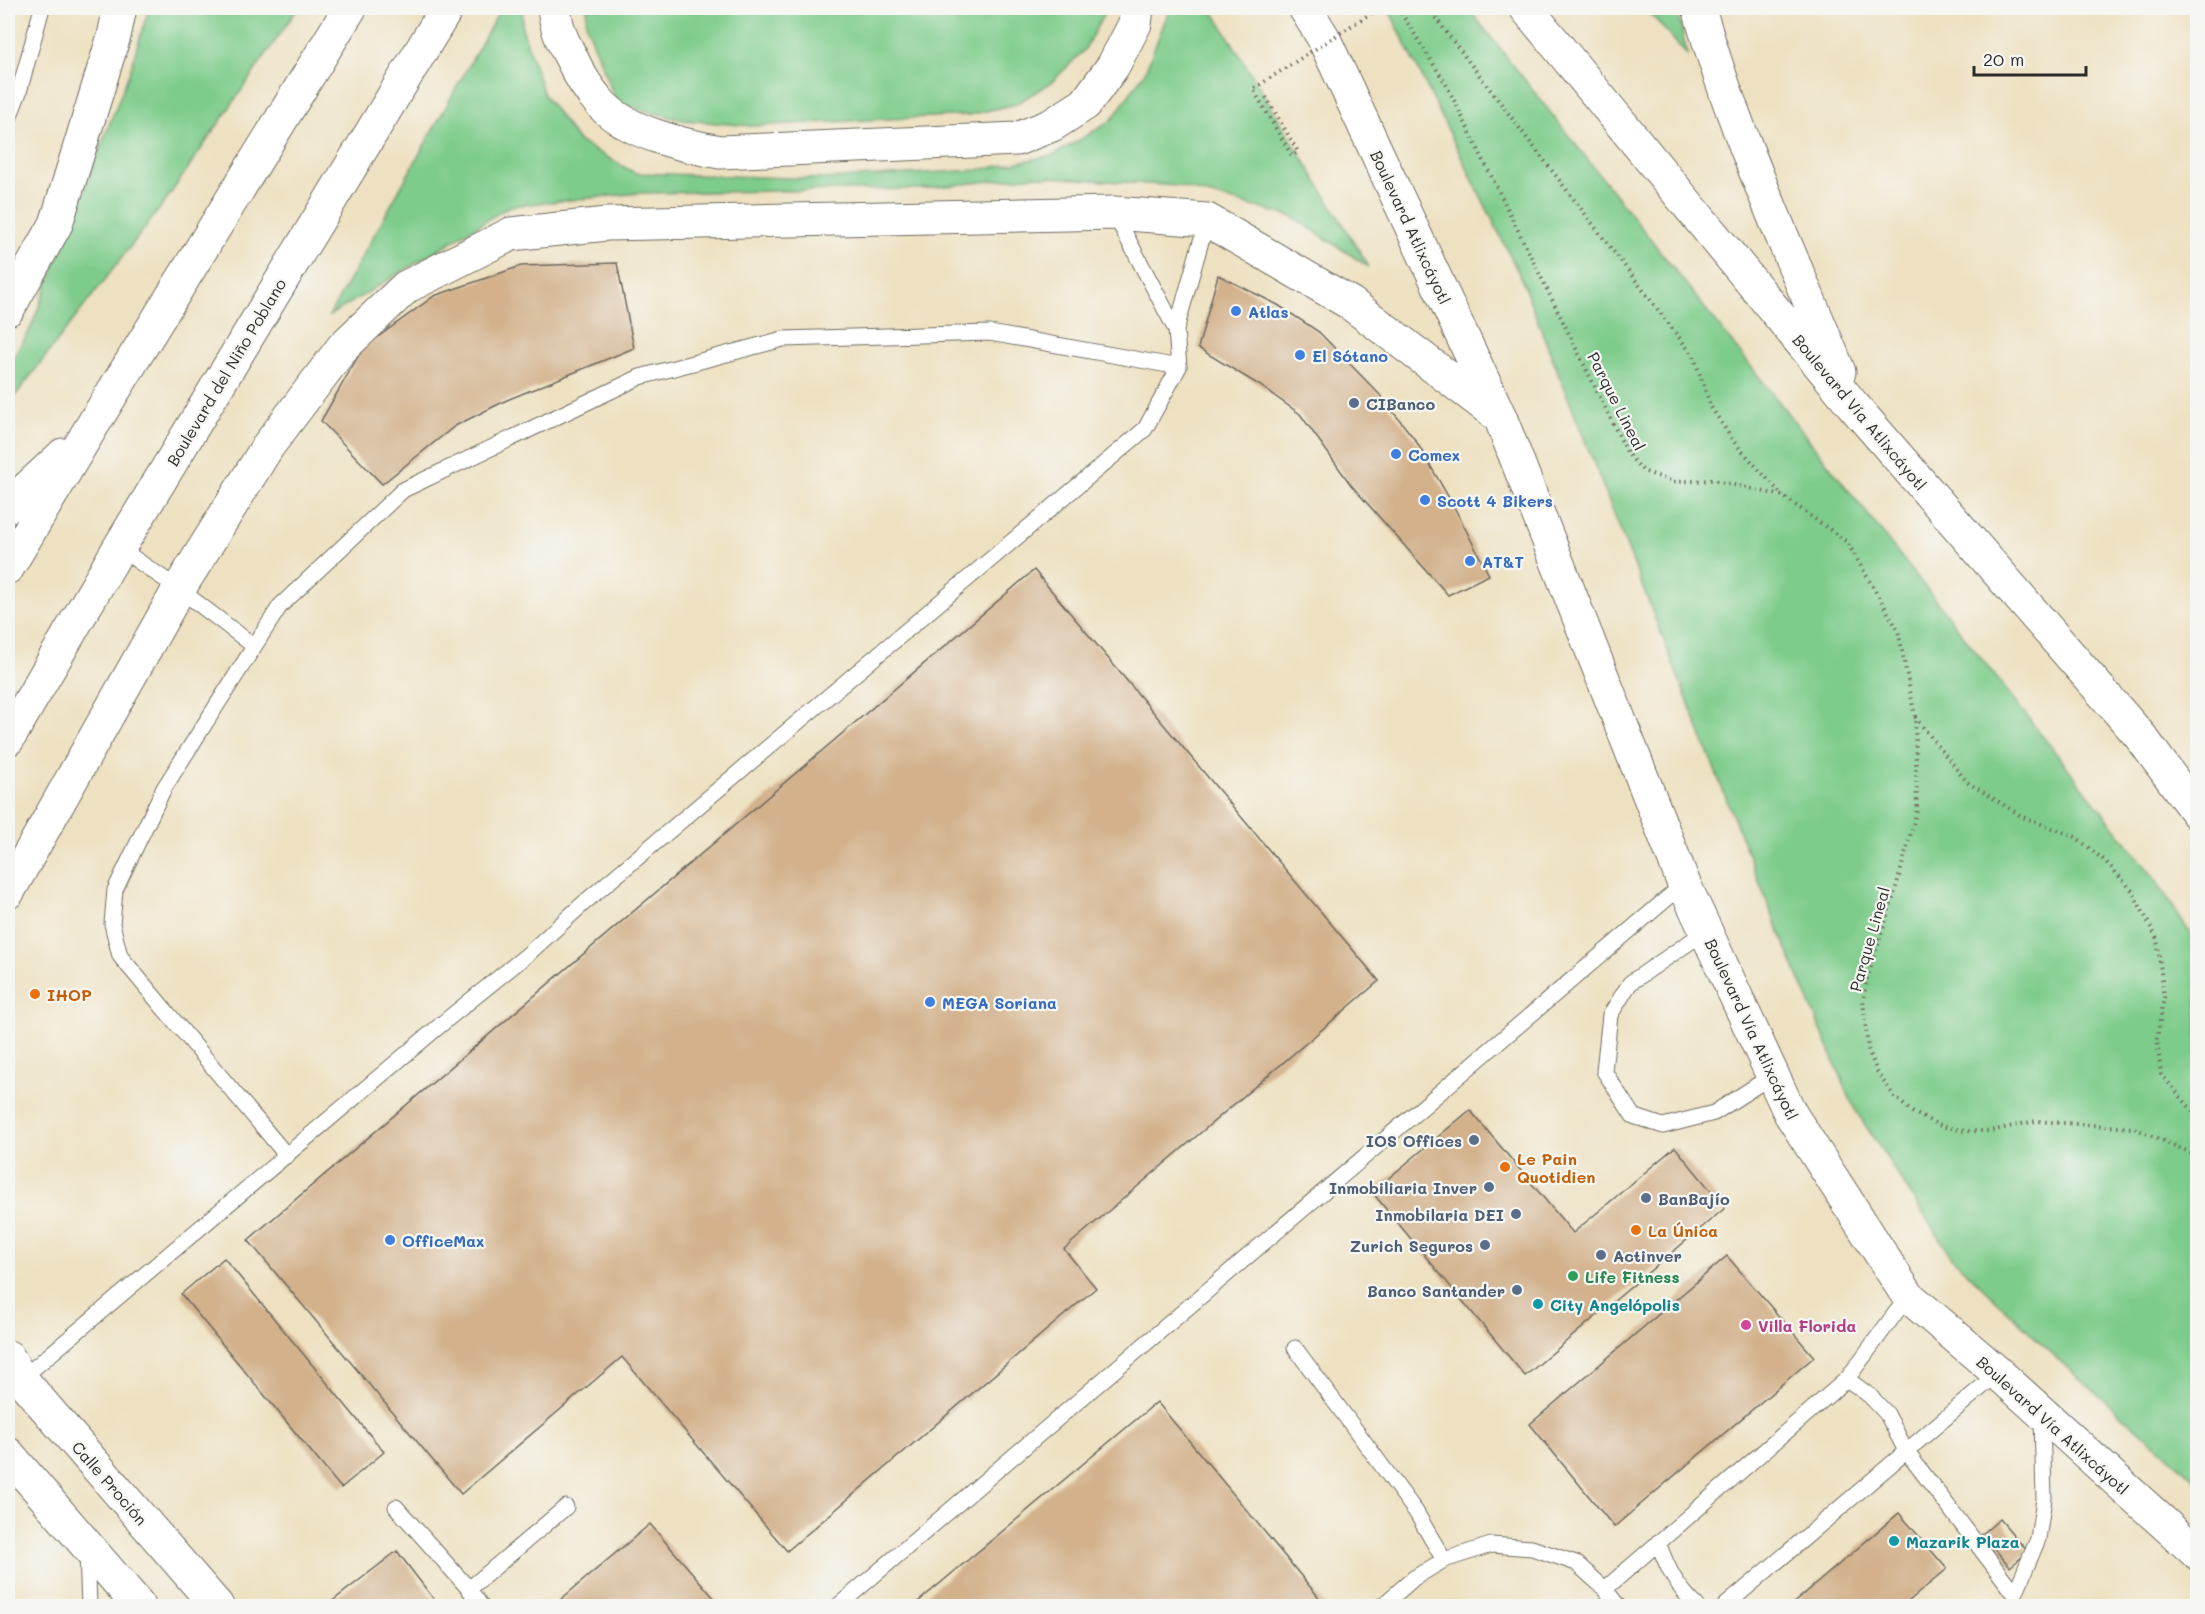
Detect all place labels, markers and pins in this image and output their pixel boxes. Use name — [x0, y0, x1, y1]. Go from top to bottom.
place label: Atlas — [1248, 301, 1288, 322]
marker: Atlas — [1229, 304, 1243, 318]
place label: El Sótano — [1312, 345, 1388, 366]
marker: El Sótano — [1293, 348, 1307, 362]
place label: CIBanco — [1366, 393, 1435, 414]
marker: CIBanco — [1347, 396, 1361, 410]
place label: Comex — [1408, 444, 1460, 465]
marker: Comex — [1389, 447, 1403, 461]
place label: Scott 4 Bikers — [1437, 490, 1553, 511]
marker: Scott 4 Bikers — [1418, 493, 1432, 507]
place label: AT&T — [1482, 551, 1524, 572]
marker: AT&T — [1463, 554, 1477, 568]
place label: IHOP — [47, 984, 92, 1005]
marker: IHOP — [28, 987, 42, 1001]
place label: MEGA Soriana — [942, 992, 1057, 1013]
marker: MEGA Soriana — [923, 995, 937, 1009]
place label: IOS Offices — [1366, 1130, 1462, 1151]
marker: IOS Offices — [1467, 1133, 1481, 1147]
place label: Le Pain Quotidien — [1517, 1148, 1596, 1187]
marker: Le Pain Quotidien — [1498, 1160, 1512, 1174]
place label: Inmobiliaria Inver — [1329, 1177, 1477, 1198]
marker: Inmobiliaria Inver — [1482, 1180, 1496, 1194]
place label: BanBajío — [1658, 1188, 1730, 1209]
marker: BanBajío — [1639, 1191, 1653, 1205]
place label: Inmobilaria DEI — [1375, 1204, 1504, 1225]
marker: Inmobilaria DEI — [1509, 1207, 1523, 1221]
place label: La Única — [1648, 1220, 1718, 1241]
marker: La Única — [1629, 1223, 1643, 1237]
place label: OfficeMax — [402, 1230, 484, 1251]
marker: OfficeMax — [383, 1233, 397, 1247]
place label: Zurich Seguros — [1350, 1235, 1473, 1256]
marker: Zurich Seguros — [1478, 1238, 1492, 1252]
place label: Actinver — [1613, 1245, 1682, 1266]
marker: Actinver — [1594, 1248, 1608, 1262]
place label: Life Fitness — [1585, 1266, 1679, 1287]
marker: Life Fitness — [1566, 1269, 1580, 1283]
place label: Banco Santander — [1367, 1280, 1505, 1301]
marker: Banco Santander — [1510, 1283, 1524, 1297]
place label: City Angelópolis — [1550, 1294, 1680, 1315]
marker: City Angelópolis — [1531, 1297, 1545, 1311]
place label: Villa Florida — [1758, 1315, 1856, 1336]
marker: Villa Florida — [1739, 1318, 1753, 1332]
place label: Mazarik Plaza — [1906, 1531, 2020, 1552]
marker: Mazarik Plaza — [1887, 1534, 1901, 1548]

